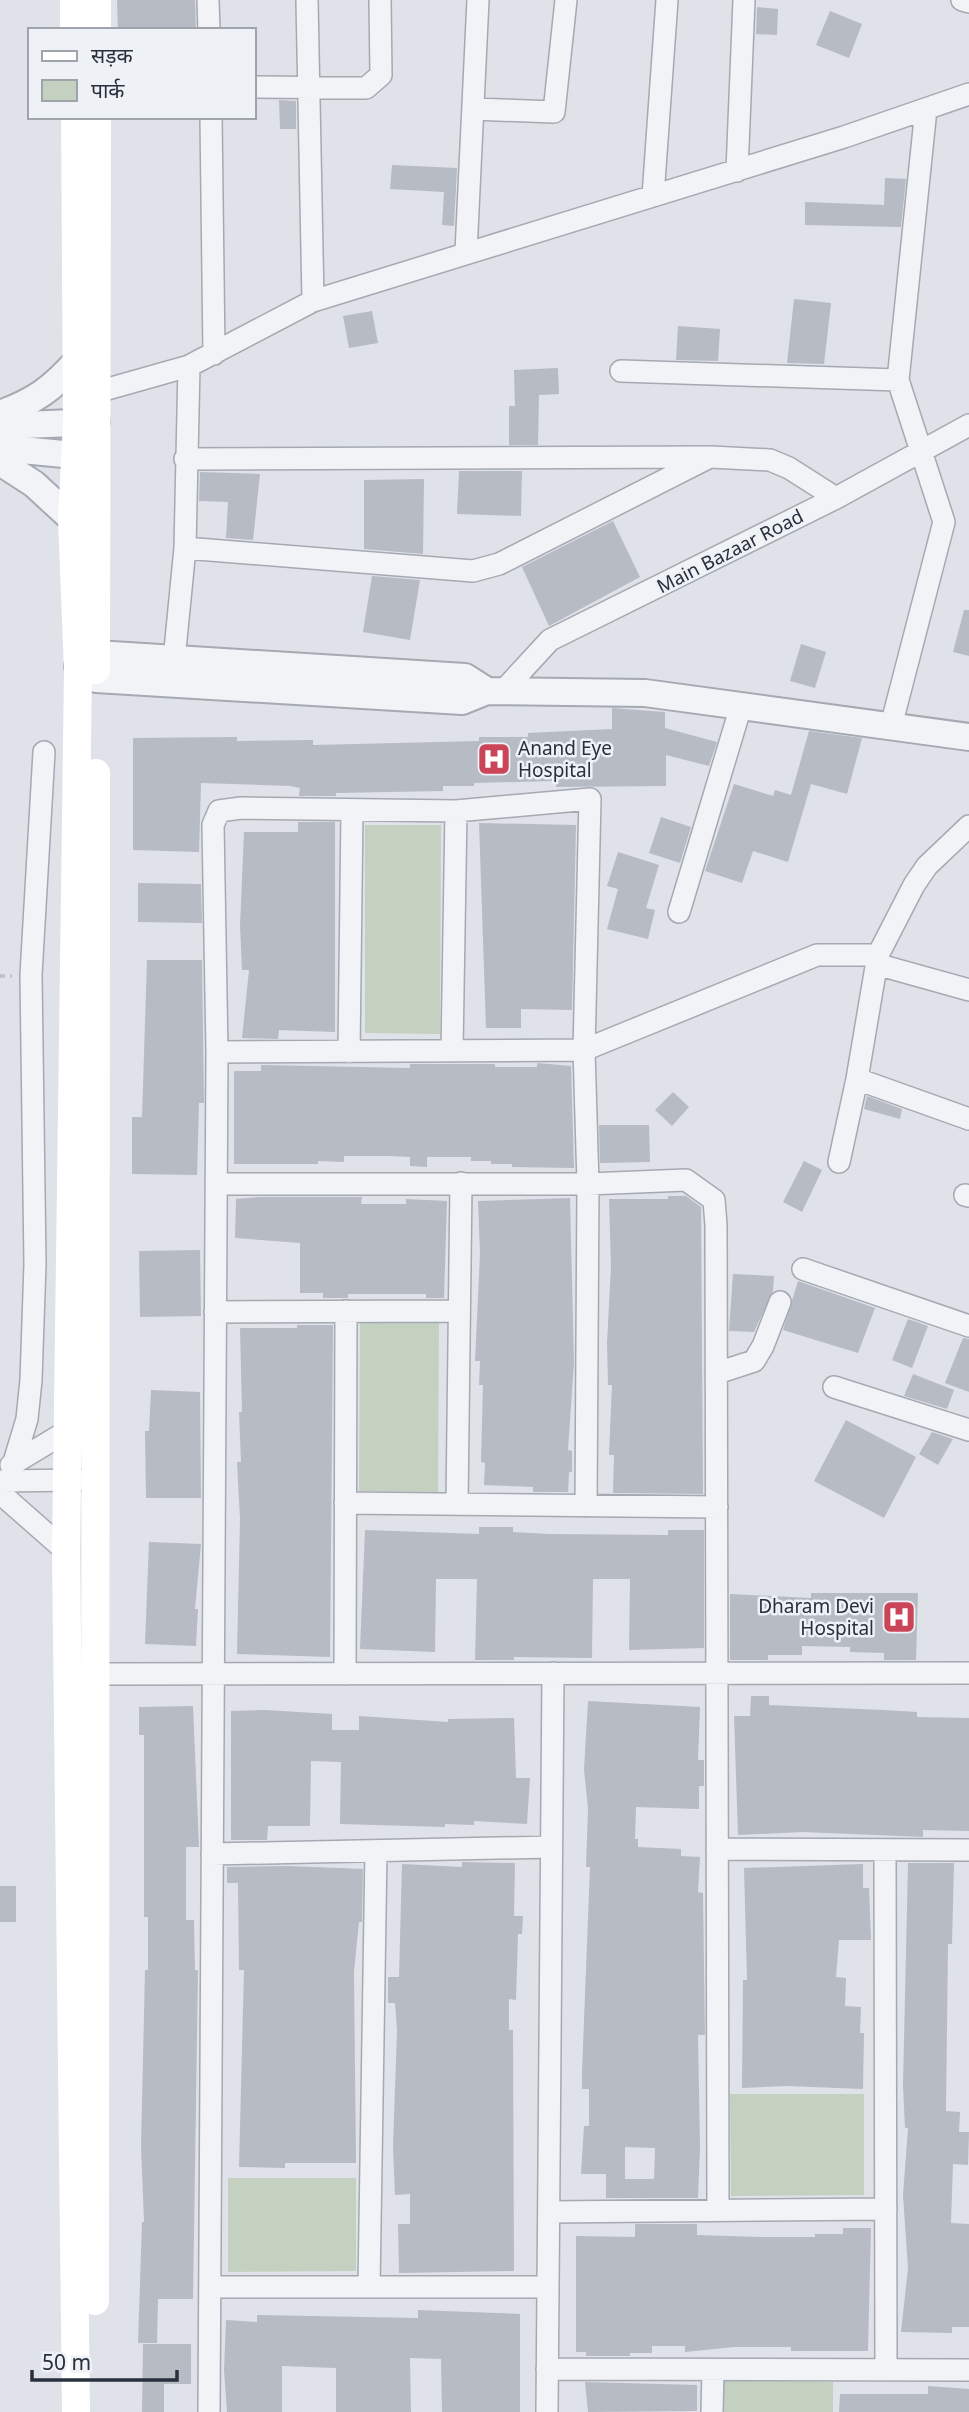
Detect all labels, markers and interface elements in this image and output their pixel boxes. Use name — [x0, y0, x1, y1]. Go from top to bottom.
legend — [28, 28, 256, 119]
text: सड़क — [91, 41, 133, 69]
text: पार्क — [91, 76, 125, 104]
street label: Main Bazaar Road — [652, 503, 808, 599]
place label: Anand Eye Hospital — [518, 735, 612, 783]
hospital icon: Anand Eye Hospital — [475, 740, 513, 778]
place label: Dharam Devi Hospital — [758, 1593, 874, 1641]
hospital icon: Dharam Devi Hospital — [880, 1598, 918, 1636]
scale bar — [32, 2338, 177, 2382]
text: 50 m — [42, 2348, 91, 2376]

